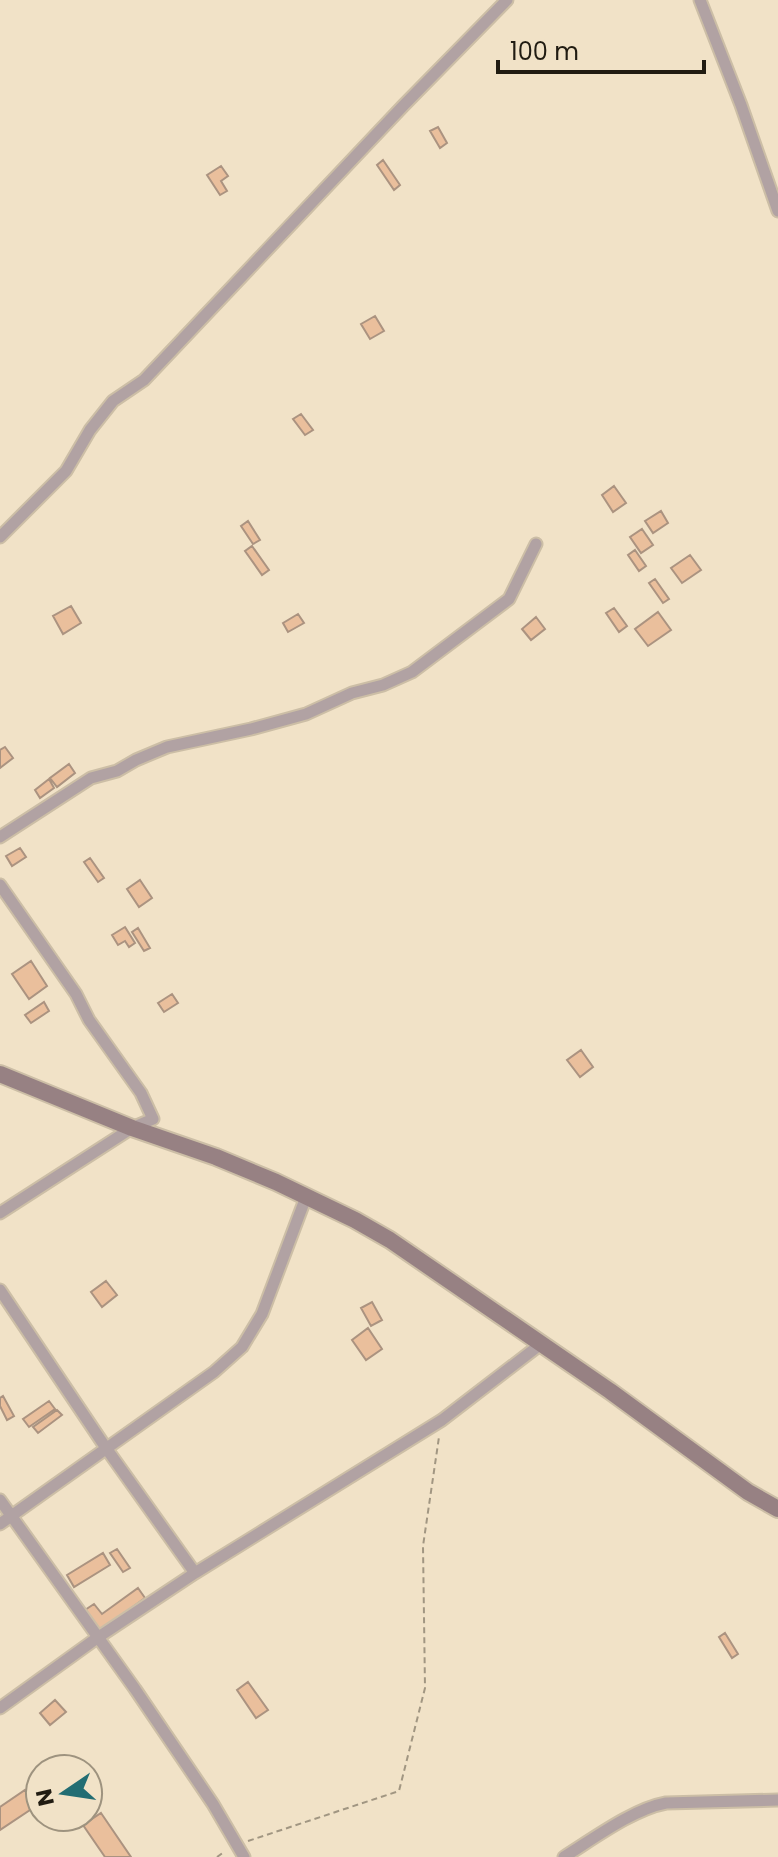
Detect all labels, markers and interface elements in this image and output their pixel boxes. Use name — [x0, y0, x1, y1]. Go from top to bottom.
scale bar — [498, 24, 704, 74]
text: 100 m — [510, 35, 579, 68]
north arrow — [24, 1753, 104, 1833]
text: N — [28, 1786, 62, 1809]

